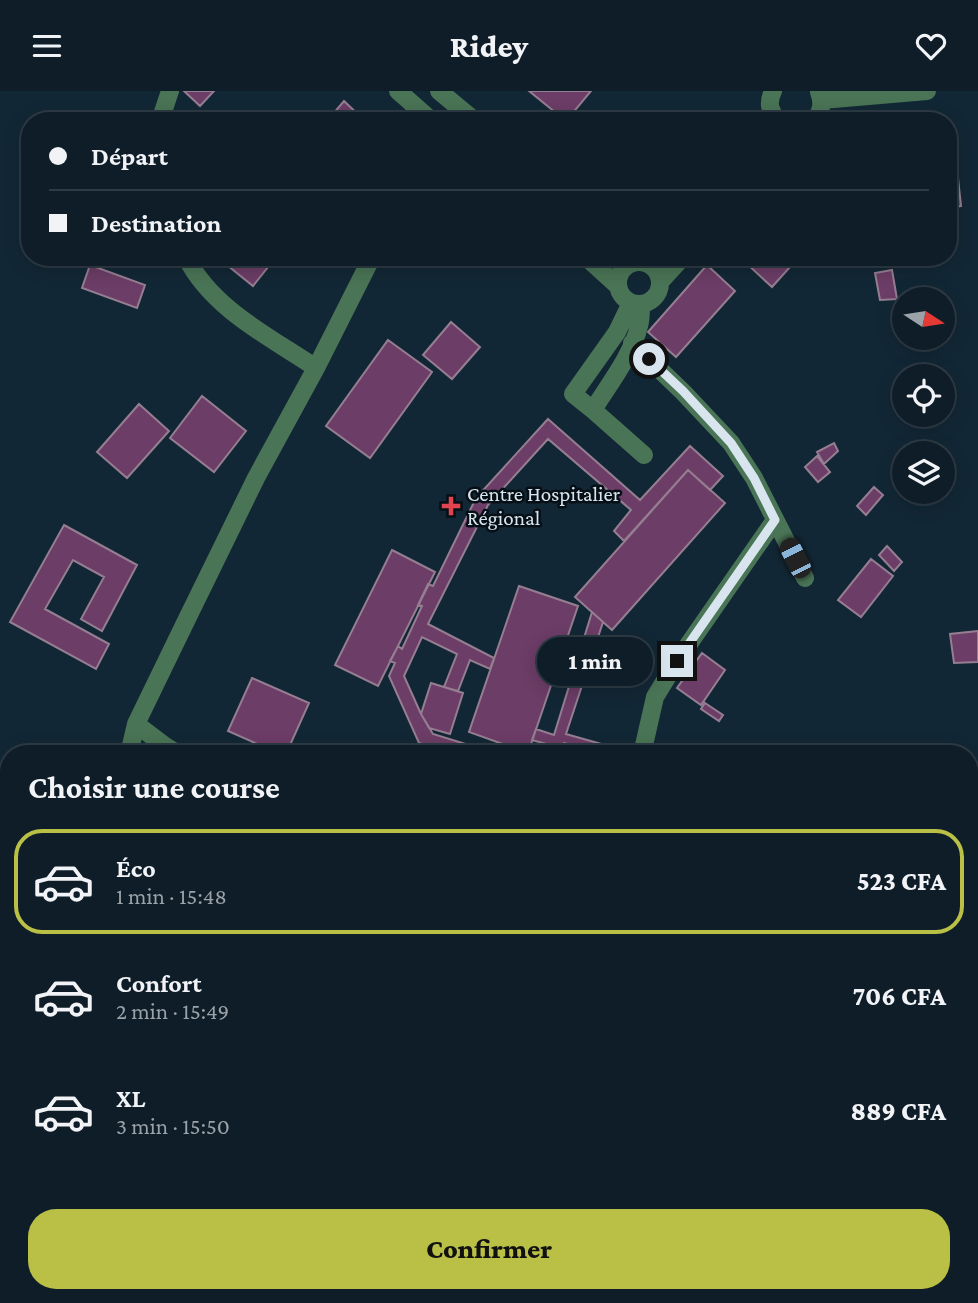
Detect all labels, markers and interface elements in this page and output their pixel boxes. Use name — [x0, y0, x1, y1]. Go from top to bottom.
icon: menu — [28, 27, 66, 65]
icon: heart — [912, 27, 950, 65]
text: Ridey — [450, 28, 528, 64]
text: Départ — [91, 142, 168, 171]
text: Destination — [91, 209, 222, 238]
north arrow — [892, 287, 956, 350]
map controls — [892, 287, 955, 504]
route start — [633, 343, 665, 375]
button: locate — [892, 364, 955, 427]
button: layers — [892, 441, 955, 504]
place label: Centre Hospitalier Régional — [467, 482, 621, 530]
marker: Centre Hospitalier Régional — [441, 496, 461, 516]
car — [777, 535, 814, 581]
callout: 1 min — [537, 637, 652, 685]
route end — [661, 645, 693, 677]
text: 1 min — [568, 648, 622, 674]
text: Choisir une course — [28, 769, 280, 805]
icon: car — [32, 850, 95, 913]
text: Éco — [116, 854, 156, 883]
text: 523 CFA — [857, 867, 946, 896]
text: 1 min · 15:48 — [116, 883, 227, 909]
icon: car — [32, 965, 95, 1028]
text: Confort — [116, 969, 202, 998]
text: 706 CFA — [853, 982, 946, 1011]
text: 2 min · 15:49 — [116, 998, 229, 1024]
icon: car — [32, 1080, 95, 1143]
text: XL — [116, 1084, 145, 1113]
text: 889 CFA — [850, 1097, 946, 1126]
text: 3 min · 15:50 — [116, 1113, 230, 1139]
button: Confirmer — [28, 1209, 950, 1289]

